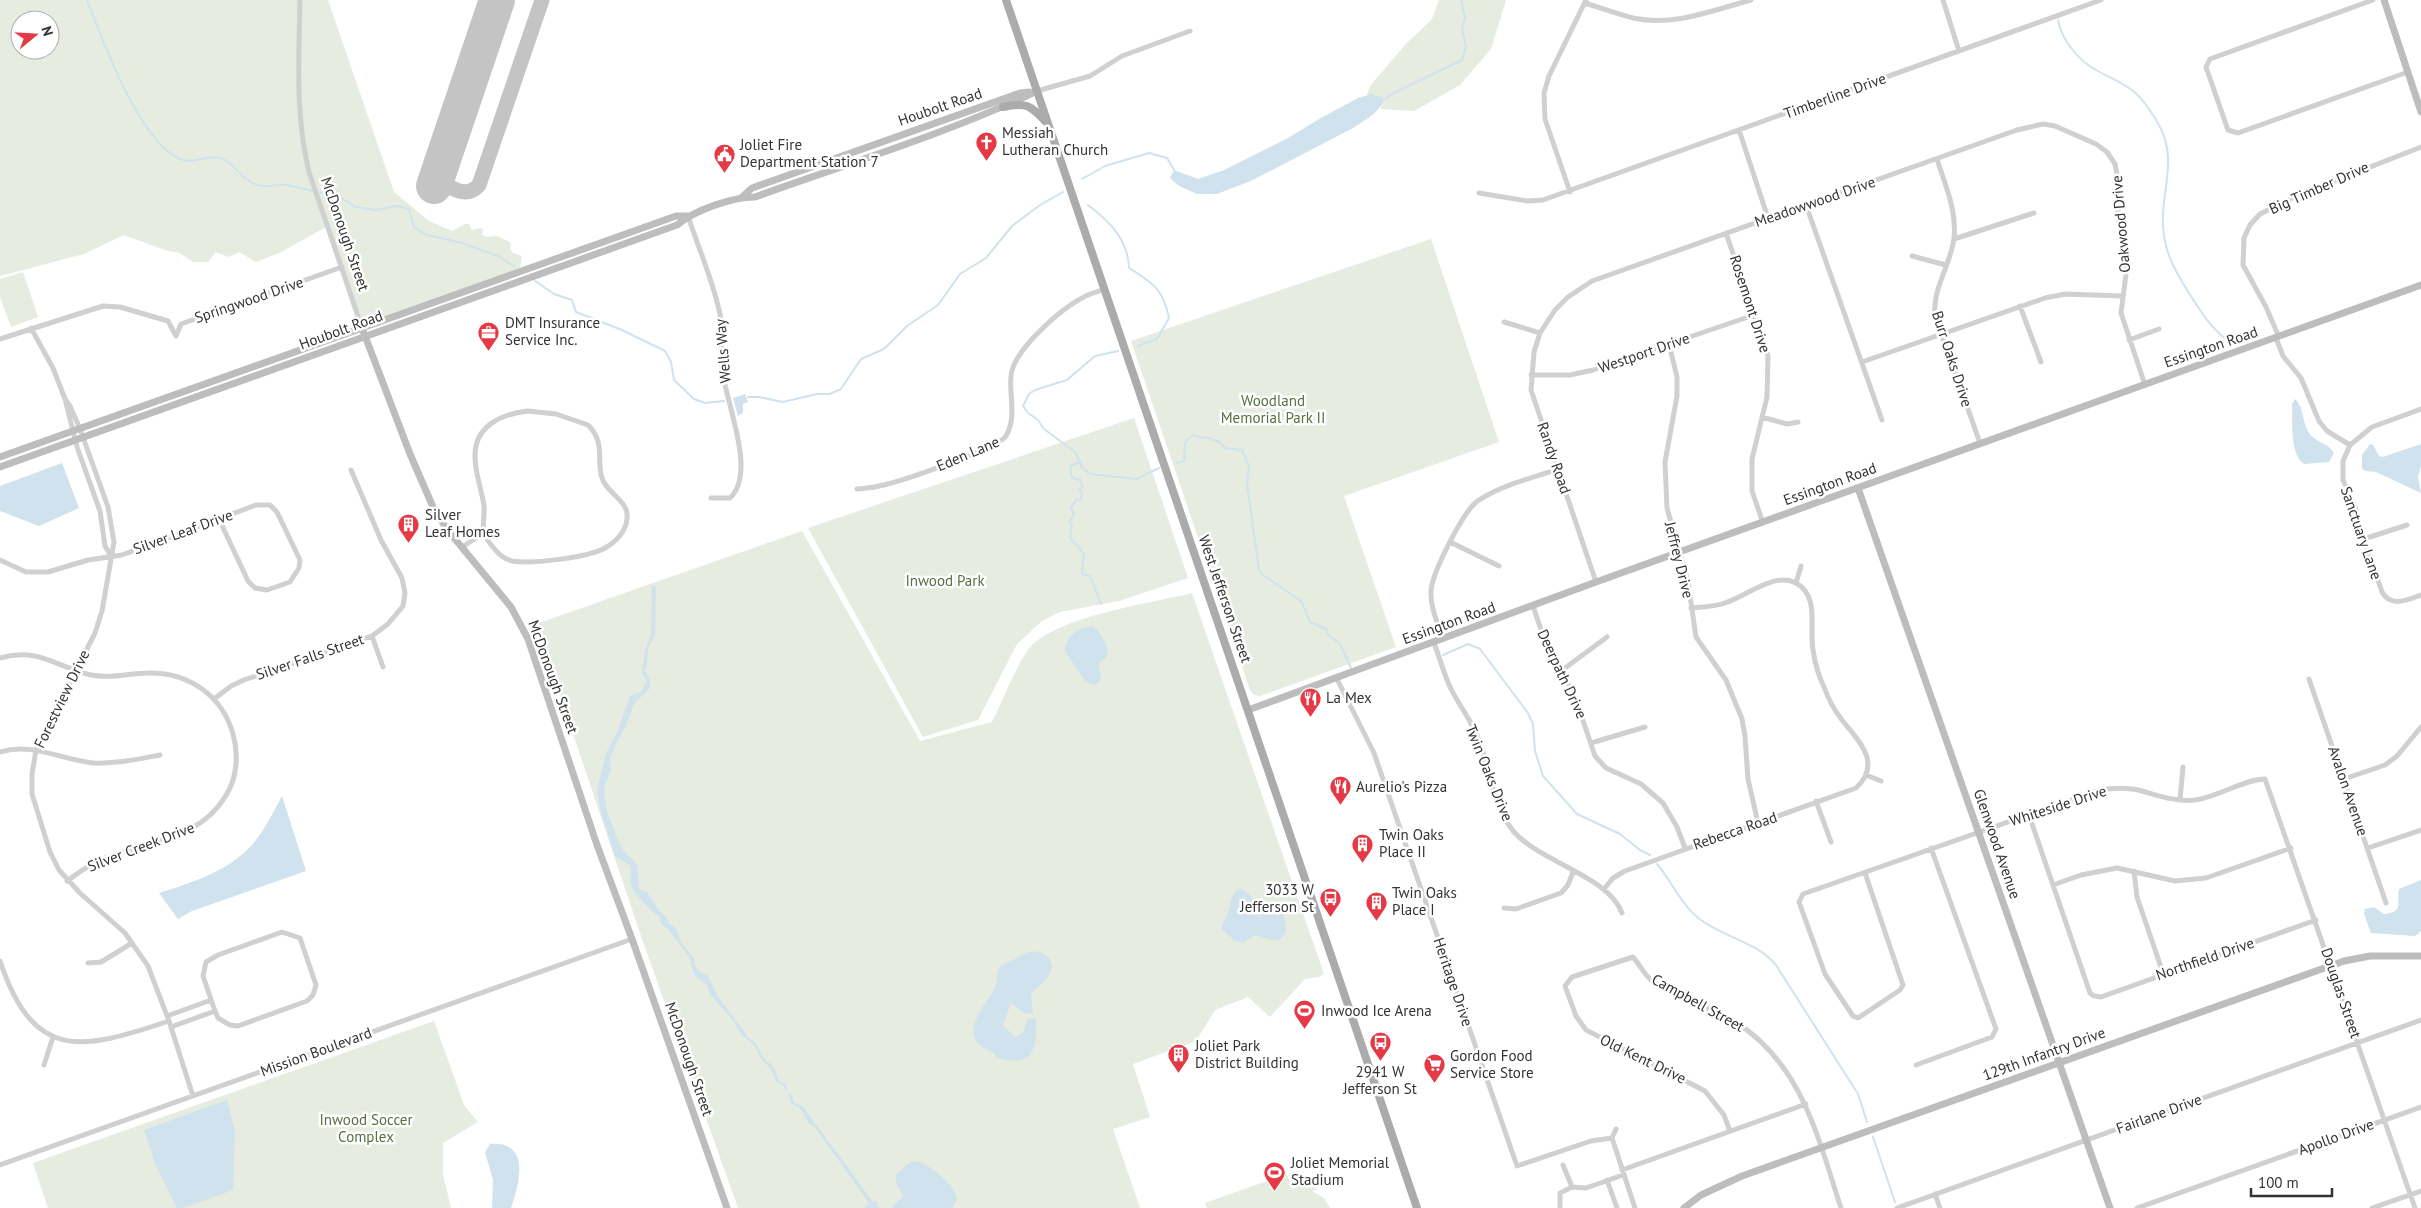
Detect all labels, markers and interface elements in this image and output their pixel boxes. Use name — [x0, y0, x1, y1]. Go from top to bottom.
north arrow — [10, 10, 60, 60]
text: N — [37, 24, 57, 38]
street label: Timberline Drive — [1781, 68, 1888, 123]
street label: Houbolt Road — [895, 83, 984, 130]
place label: Messiah Lutheran Church — [1002, 123, 1108, 159]
church icon: Messiah Lutheran Church — [974, 130, 998, 161]
place label: Joliet Fire Department Station 7 — [739, 135, 879, 171]
public building icon: Joliet Fire Department Station 7 — [712, 142, 736, 173]
street label: Big Timber Drive — [2266, 157, 2372, 218]
street label: Meadowwood Drive — [1752, 172, 1878, 231]
street label: McDonough Street — [317, 174, 374, 293]
street label: Oakwood Drive — [2107, 175, 2134, 273]
street label: Rosemont Drive — [1726, 253, 1775, 355]
street label: Springwood Drive — [192, 272, 306, 327]
street label: Houbolt Road — [296, 306, 385, 353]
street label: Burr Oaks Drive — [1928, 308, 1977, 409]
place label: DMT Insurance Service Inc. — [505, 313, 600, 349]
street label: Wells Way — [710, 318, 735, 384]
office icon: DMT Insurance Service Inc. — [477, 320, 501, 351]
street label: Essington Road — [2161, 322, 2260, 371]
street label: Westport Drive — [1596, 328, 1692, 377]
park label: Woodland Memorial Park II — [1221, 391, 1325, 427]
street label: Randy Road — [1533, 419, 1576, 496]
street label: Eden Lane — [933, 432, 1002, 475]
street label: Essington Road — [1781, 458, 1879, 509]
street label: Sanctuary Lane — [2337, 484, 2386, 582]
street label: Silver Leaf Drive — [130, 505, 235, 558]
place label: Silver Leaf Homes — [425, 505, 500, 541]
building icon: Silver Leaf Homes — [397, 512, 421, 543]
street label: Jeffrey Drive — [1661, 519, 1698, 600]
street label: West Jefferson Street — [1195, 532, 1256, 665]
park label: Inwood Park — [905, 571, 985, 590]
street label: Essington Road — [1400, 597, 1498, 648]
street label: McDonough Street — [524, 617, 583, 736]
street label: Deerpath Drive — [1533, 626, 1591, 722]
street label: Silver Falls Street — [253, 629, 366, 684]
street label: Forestview Drive — [30, 647, 94, 751]
restaurant icon: La Mex — [1298, 686, 1322, 717]
place label: La Mex — [1326, 688, 1372, 707]
street label: Twin Oaks Drive — [1461, 722, 1517, 824]
street label: Avalon Avenue — [2324, 743, 2373, 838]
restaurant icon: Aurelio's Pizza — [1328, 775, 1352, 806]
place label: Aurelio's Pizza — [1356, 777, 1447, 796]
street label: Whiteside Drive — [2007, 781, 2109, 830]
street label: Glenwood Avenue — [1970, 786, 2025, 901]
street label: Rebecca Road — [1690, 807, 1779, 854]
street label: Silver Creek Drive — [85, 817, 197, 876]
place label: Twin Oaks Place II — [1379, 825, 1444, 861]
building icon: Twin Oaks Place II — [1351, 832, 1375, 863]
place label: 3033 W Jefferson St — [1239, 880, 1315, 916]
place label: Twin Oaks Place I — [1392, 883, 1457, 919]
bus stop icon: 3033 W Jefferson St — [1318, 887, 1342, 918]
building icon: Twin Oaks Place I — [1364, 890, 1388, 921]
street label: Northfield Drive — [2153, 933, 2257, 984]
street label: Heritage Drive — [1429, 935, 1478, 1029]
street label: Douglas Street — [2317, 945, 2366, 1041]
street label: Campbell Street — [1649, 969, 1748, 1036]
street label: McDonough Street — [661, 999, 718, 1118]
sports icon: Inwood Ice Arena — [1293, 999, 1317, 1030]
place label: Inwood Ice Arena — [1321, 1001, 1432, 1020]
street label: Mission Boulevard — [258, 1023, 374, 1080]
street label: 129th Infantry Drive — [1980, 1023, 2108, 1085]
street label: Old Kent Drive — [1597, 1029, 1689, 1088]
bus stop icon: 2941 W Jefferson St — [1368, 1031, 1392, 1062]
place label: Joliet Park District Building — [1194, 1036, 1299, 1072]
building icon: Joliet Park District Building — [1167, 1043, 1191, 1074]
place label: Gordon Food Service Store — [1450, 1046, 1534, 1082]
supermarket icon: Gordon Food Service Store — [1422, 1053, 1446, 1084]
place label: 2941 W Jefferson St — [1342, 1062, 1417, 1098]
street label: Fairlane Drive — [2113, 1089, 2204, 1138]
park label: Inwood Soccer Complex — [319, 1110, 413, 1146]
street label: Apollo Drive — [2295, 1114, 2376, 1159]
place label: Joliet Memorial Stadium — [1290, 1153, 1390, 1189]
sports icon: Joliet Memorial Stadium — [1263, 1160, 1287, 1191]
scale bar — [2251, 1166, 2332, 1198]
text: 100 m — [2258, 1173, 2299, 1192]

